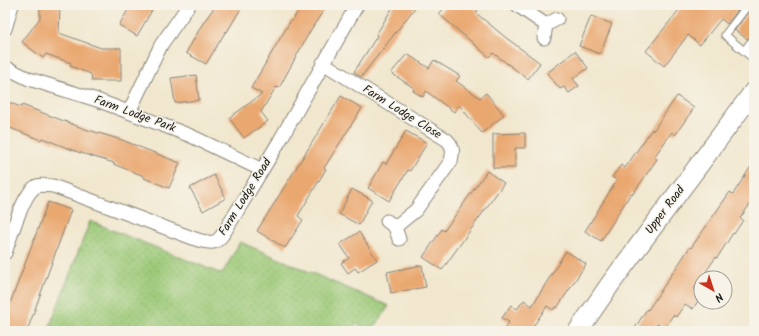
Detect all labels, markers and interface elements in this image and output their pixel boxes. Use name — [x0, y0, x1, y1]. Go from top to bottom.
street label: Farm Lodge Close — [359, 80, 446, 144]
street label: Farm Lodge Park — [91, 90, 179, 138]
street label: Farm Lodge Road — [214, 154, 277, 239]
street label: Upper Road — [640, 181, 690, 238]
north arrow — [693, 270, 733, 310]
text: N — [710, 288, 727, 306]

